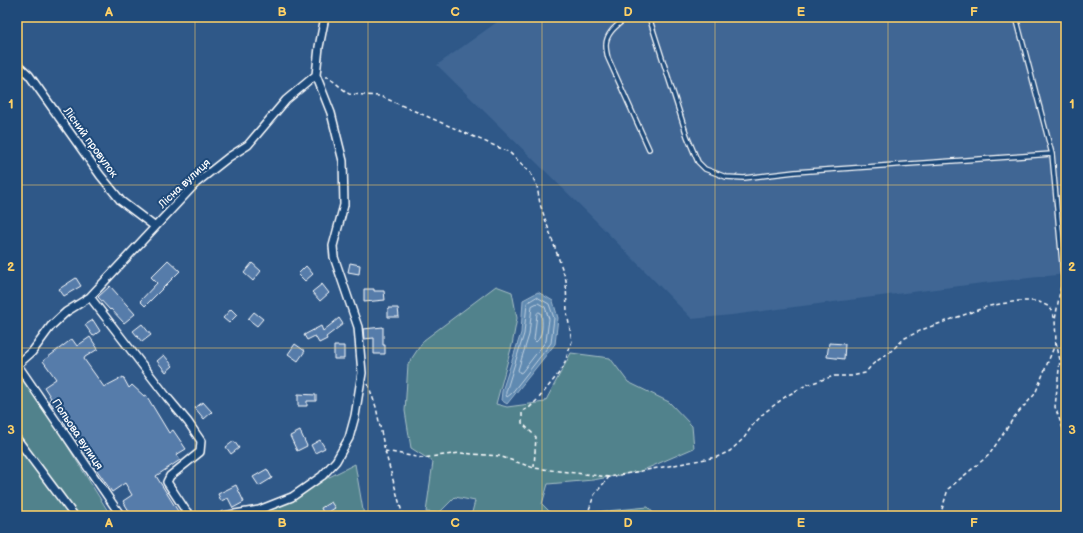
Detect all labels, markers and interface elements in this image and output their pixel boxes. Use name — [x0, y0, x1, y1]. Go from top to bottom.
text: A — [104, 4, 113, 20]
text: B — [277, 4, 287, 20]
text: C — [450, 4, 460, 20]
text: D — [623, 4, 633, 20]
text: E — [797, 4, 806, 20]
text: F — [970, 4, 978, 20]
text: 1 — [8, 96, 14, 112]
text: 1 — [1069, 96, 1075, 112]
street label: Лісний провулок — [60, 104, 121, 180]
street label: Лісна вулиця — [155, 156, 213, 212]
text: 2 — [7, 259, 15, 275]
text: 2 — [1068, 259, 1076, 275]
street label: Польова вулиця — [49, 397, 106, 472]
text: 3 — [7, 422, 15, 438]
text: 3 — [1068, 422, 1076, 438]
text: A — [104, 515, 113, 531]
text: B — [277, 515, 287, 531]
text: C — [450, 515, 460, 531]
text: D — [623, 515, 633, 531]
text: E — [797, 515, 806, 531]
text: F — [970, 515, 978, 531]

